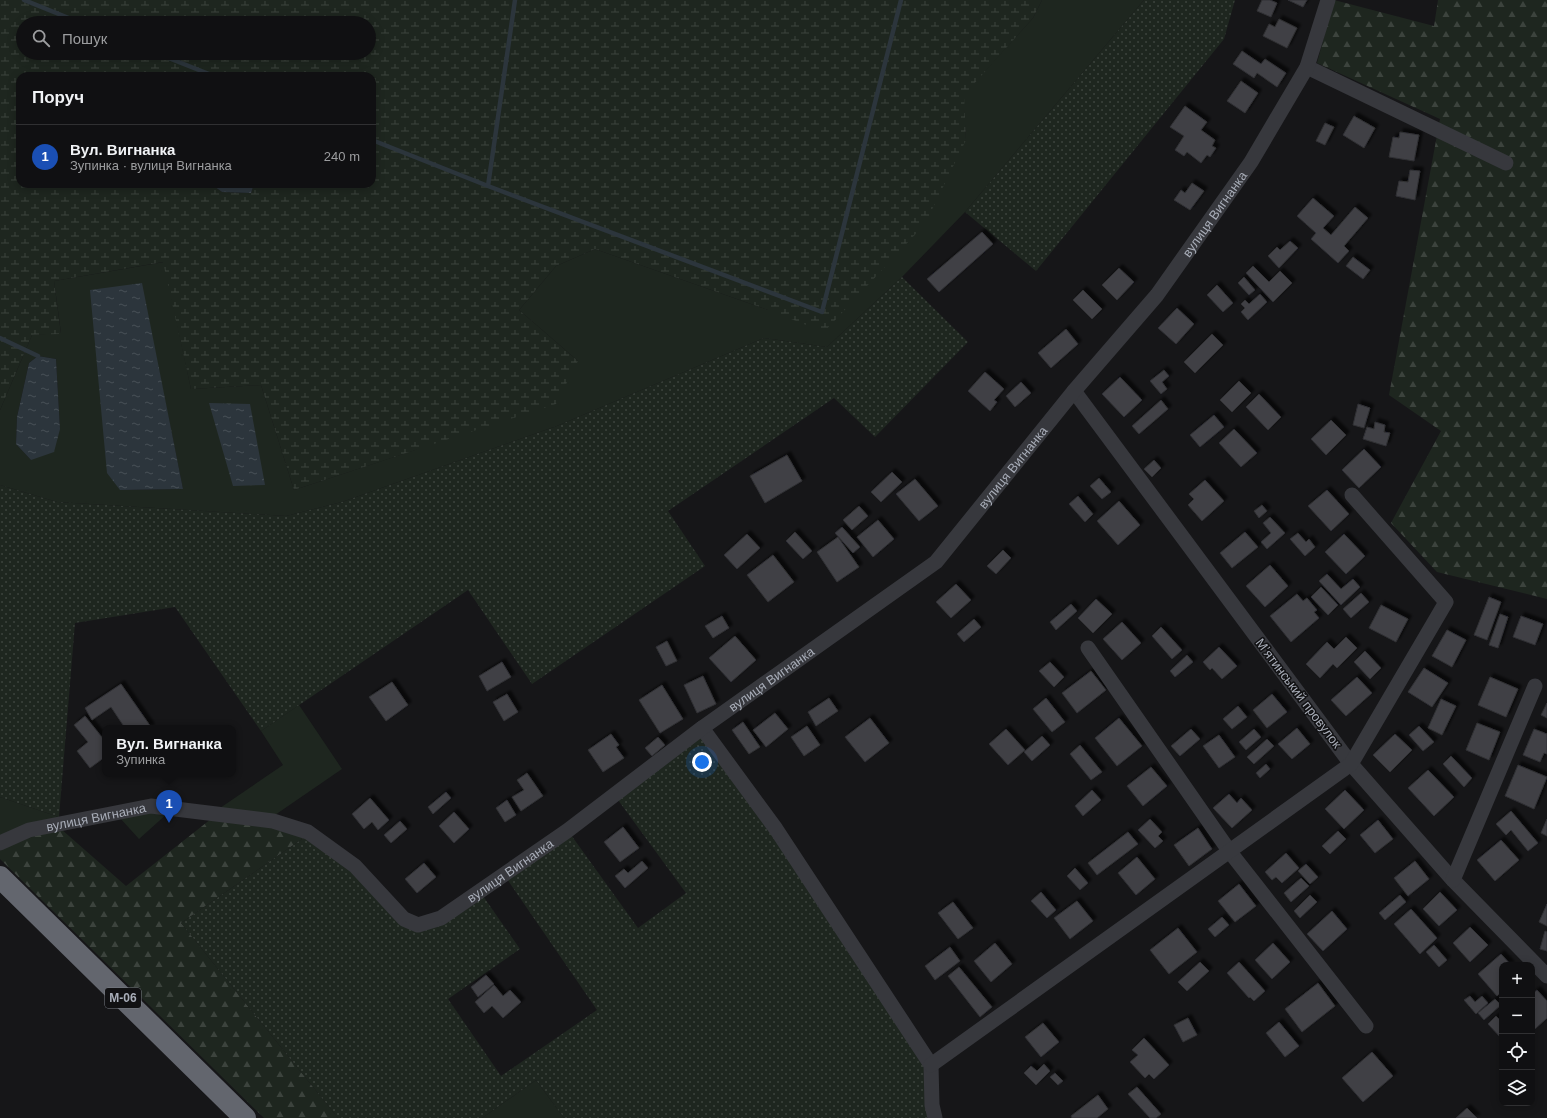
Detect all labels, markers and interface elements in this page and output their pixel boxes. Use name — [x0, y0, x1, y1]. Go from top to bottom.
search box — [16, 16, 376, 60]
icon: search — [30, 27, 52, 49]
text: Пошук — [62, 30, 107, 47]
text: Поруч — [32, 88, 84, 107]
text: Вул. Вигнанка — [70, 141, 175, 158]
text: 1 — [41, 149, 49, 164]
text: 240 m — [324, 149, 360, 164]
text: Зупинка · вулиця Вигнанка — [70, 158, 232, 173]
street label: вулиця Вигнанка — [1179, 168, 1251, 260]
street label: вулиця Вигнанка — [975, 423, 1051, 512]
street label: Мʼятинський провулок — [1253, 636, 1345, 751]
street label: вулиця Вигнанка — [726, 643, 818, 715]
popup — [102, 725, 236, 777]
text: Вул. Вигнанка — [116, 735, 222, 752]
text: Зупинка — [116, 752, 165, 767]
your location — [692, 752, 712, 772]
pin: 1 — [156, 790, 182, 823]
street label: вулиця Вигнанка — [45, 800, 148, 834]
street label: вулиця Вигнанка — [464, 835, 557, 906]
map controls — [1499, 962, 1535, 1106]
button: + — [1499, 962, 1535, 998]
road number: М-06 — [105, 988, 141, 1008]
button: − — [1499, 998, 1535, 1034]
button: locate — [1499, 1034, 1535, 1070]
button: layers — [1499, 1070, 1535, 1106]

